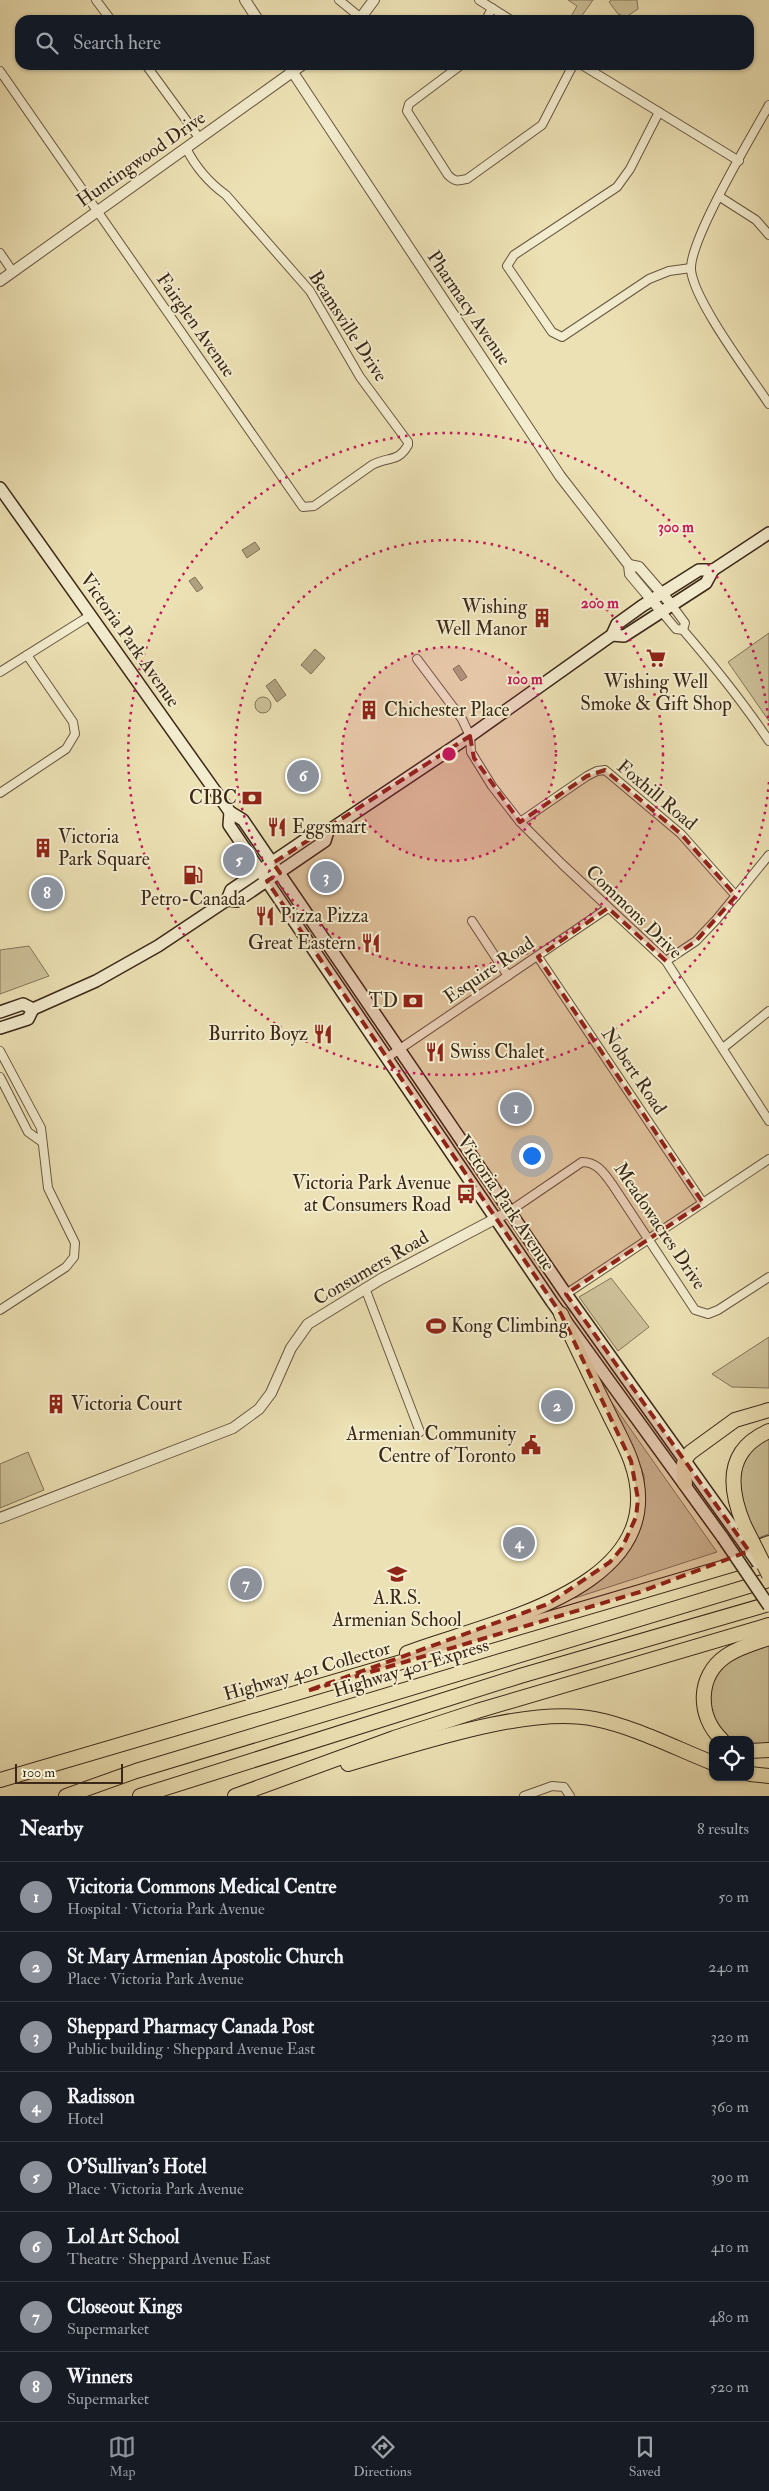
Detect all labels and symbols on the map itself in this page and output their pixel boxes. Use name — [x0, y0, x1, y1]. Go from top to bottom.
street label: Huntingwood Drive — [72, 106, 210, 212]
street label: Pharmacy Avenue — [422, 246, 516, 370]
street label: Beamsville Drive — [303, 266, 393, 386]
street label: Fairglen Avenue — [151, 268, 241, 382]
text: 300 m — [658, 518, 694, 537]
street label: Victoria Park Avenue — [75, 568, 185, 712]
text: 200 m — [581, 594, 619, 613]
place label: Wishing Well Manor — [435, 595, 528, 641]
building icon: Wishing Well Manor — [531, 607, 553, 629]
supermarket icon: Wishing Well Smoke & Gift Shop — [645, 647, 667, 669]
text: 100 m — [507, 670, 543, 689]
place label: Wishing Well Smoke & Gift Shop — [580, 670, 732, 717]
place label: Chichester Place — [384, 698, 510, 722]
building icon: Chichester Place — [358, 699, 380, 721]
centre of rings — [440, 745, 458, 763]
street label: Foxhill Road — [612, 755, 702, 836]
pin: 6 — [287, 757, 319, 795]
place label: CIBC — [189, 786, 237, 810]
bank icon: CIBC — [241, 787, 263, 809]
place label: Eggsmart — [292, 815, 367, 839]
restaurant icon: Eggsmart — [266, 816, 288, 838]
place label: Victoria Park Square — [58, 825, 150, 871]
building icon: Victoria Park Square — [32, 837, 54, 859]
pin: 5 — [223, 841, 255, 879]
pin: 3 — [310, 858, 342, 896]
street label: Commons Drive — [581, 860, 687, 964]
fuel station icon: Petro-Canada — [182, 864, 204, 886]
pin: 8 — [31, 874, 63, 912]
place label: Petro-Canada — [140, 887, 246, 911]
place label: Pizza Pizza — [280, 904, 369, 928]
restaurant icon: Pizza Pizza — [254, 905, 276, 927]
place label: Great Eastern — [248, 931, 356, 955]
street label: Esquire Road — [439, 931, 539, 1009]
restaurant icon: Great Eastern — [360, 932, 382, 954]
place label: TD — [368, 989, 398, 1013]
bank icon: TD — [402, 990, 424, 1012]
place label: Burrito Boyz — [208, 1022, 308, 1046]
restaurant icon: Burrito Boyz — [312, 1023, 334, 1045]
street label: Nobert Road — [596, 1023, 672, 1120]
place label: Swiss Chalet — [450, 1040, 545, 1064]
restaurant icon: Swiss Chalet — [424, 1041, 446, 1063]
pin: 1 — [500, 1089, 532, 1127]
street label: Victoria Park Avenue — [452, 1130, 560, 1276]
your location — [519, 1143, 545, 1169]
street label: Meadowacres Drive — [609, 1158, 711, 1294]
place label: Victoria Park Avenue at Consumers Road — [292, 1171, 452, 1217]
bus stop icon: Victoria Park Avenue at Consumers Road — [455, 1183, 477, 1205]
street label: Consumers Road — [309, 1225, 433, 1311]
place label: Kong Climbing — [451, 1314, 569, 1338]
sports icon: Kong Climbing — [425, 1315, 447, 1337]
pin: 2 — [541, 1387, 573, 1425]
place label: Victoria Court — [71, 1392, 182, 1416]
building icon: Victoria Court — [45, 1393, 67, 1415]
place label: Armenian Community Centre of Toronto — [345, 1422, 517, 1468]
public building icon: Armenian Community Centre of Toronto — [520, 1434, 542, 1456]
pin: 4 — [503, 1524, 535, 1562]
school or university icon: A.R.S. Armenian School — [386, 1563, 408, 1585]
pin: 7 — [230, 1565, 262, 1603]
place label: A.R.S. Armenian School — [331, 1586, 462, 1632]
street label: Highway 401 Express — [330, 1633, 492, 1704]
street label: Highway 401 Collector — [221, 1636, 393, 1706]
scale bar — [15, 1761, 122, 1784]

